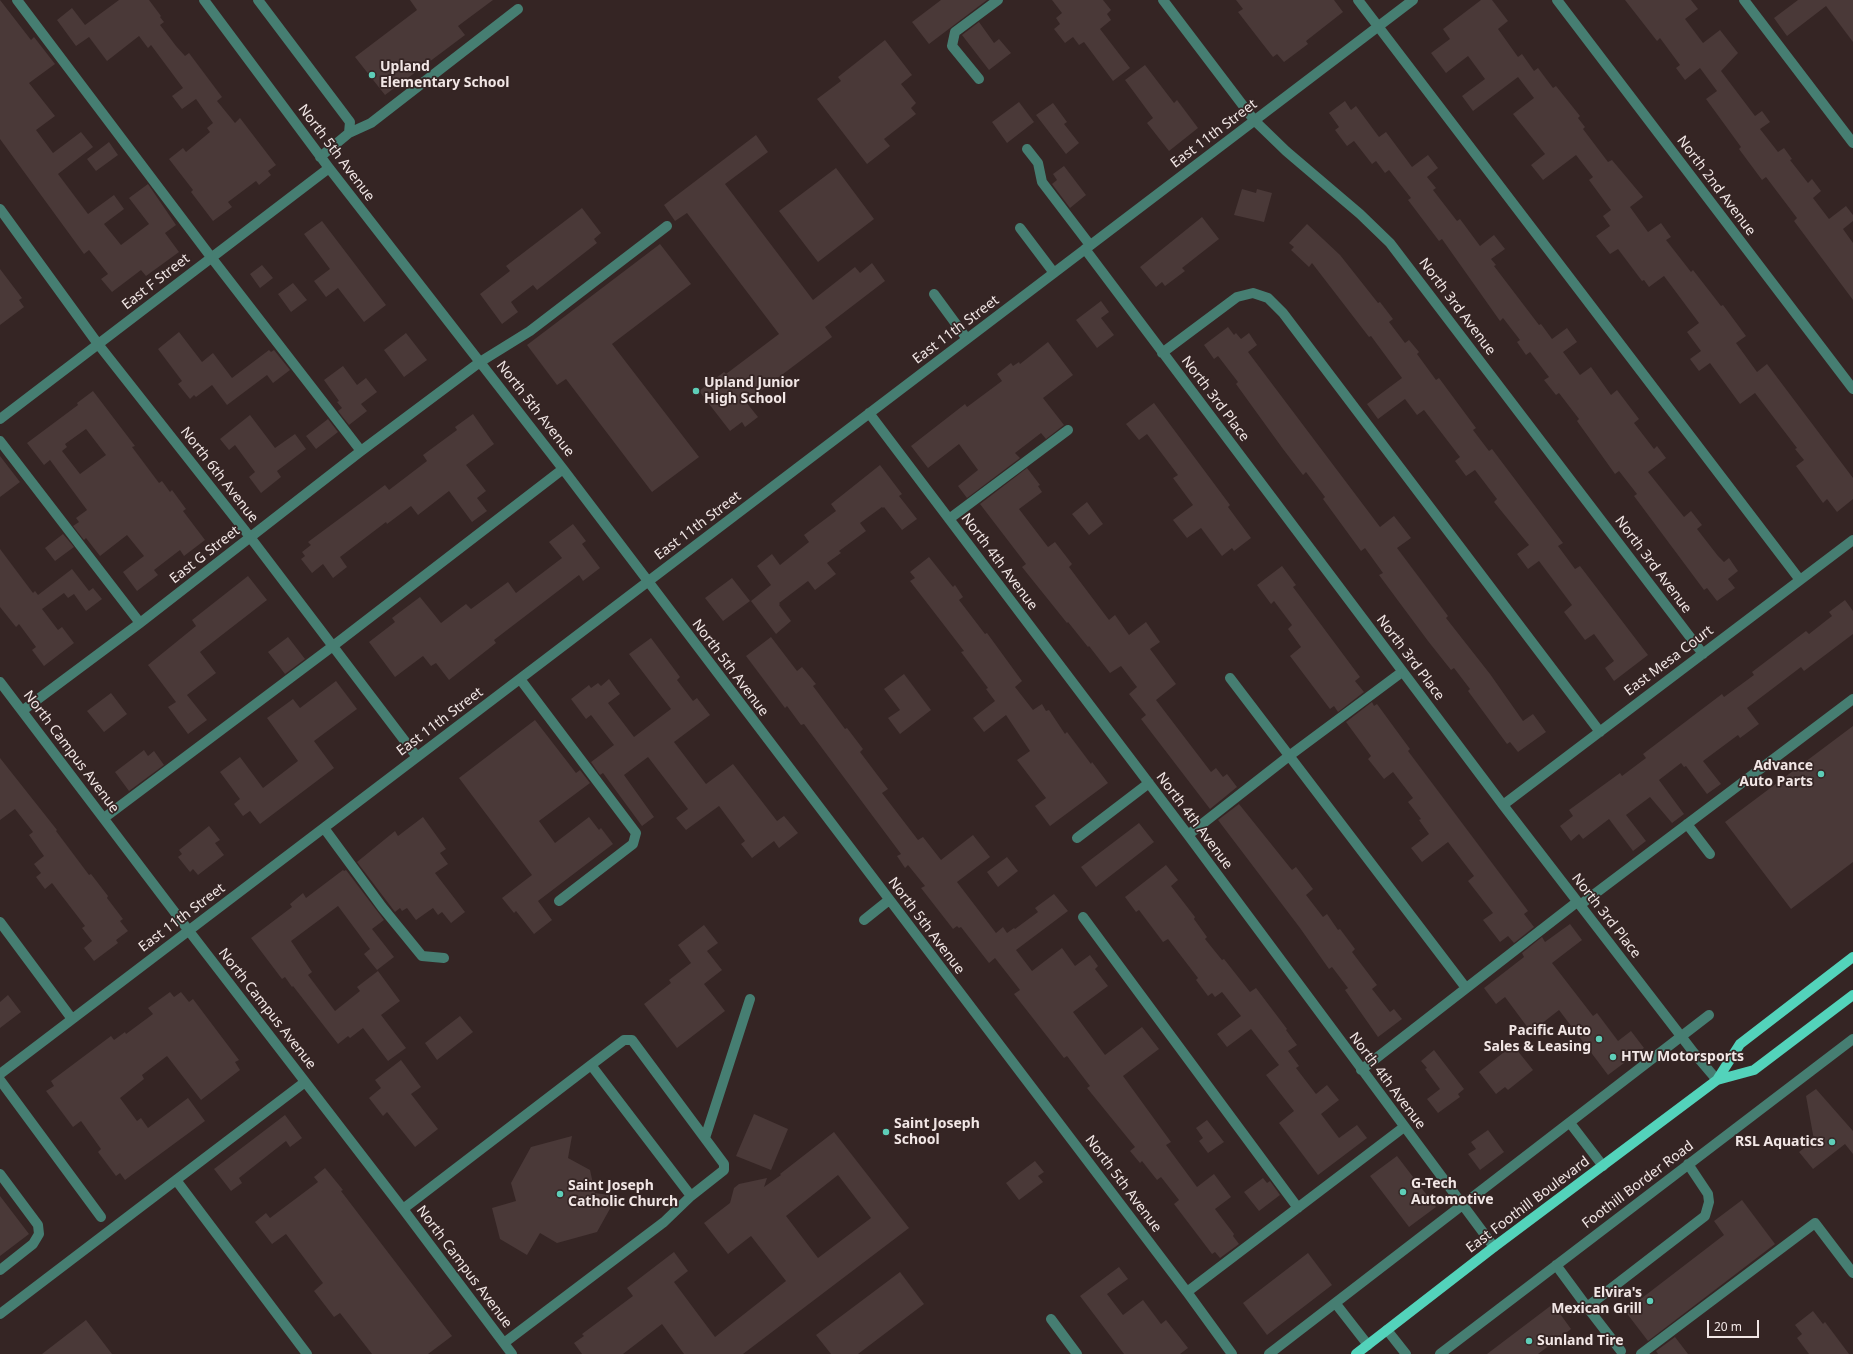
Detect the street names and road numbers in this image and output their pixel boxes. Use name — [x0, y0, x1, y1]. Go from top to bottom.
street label: East 11th Street — [1168, 96, 1260, 172]
street label: North 5th Avenue — [294, 101, 378, 205]
street label: North 2nd Avenue — [1673, 133, 1759, 239]
street label: East F Street — [119, 250, 193, 314]
street label: North 3rd Avenue — [1415, 255, 1499, 359]
street label: East 11th Street — [910, 292, 1002, 368]
street label: North 3rd Place — [1177, 353, 1253, 445]
street label: North 5th Avenue — [492, 358, 578, 460]
street label: North 6th Avenue — [176, 424, 262, 526]
street label: East 11th Street — [652, 488, 744, 564]
street label: North 4th Avenue — [957, 510, 1041, 614]
street label: North 3rd Avenue — [1611, 513, 1695, 617]
street label: East G Street — [167, 523, 243, 587]
street label: North 3rd Place — [1372, 612, 1448, 704]
street label: North 5th Avenue — [688, 616, 772, 720]
street label: East Mesa Court — [1621, 622, 1717, 700]
street label: East 11th Street — [394, 684, 486, 760]
street label: North Campus Avenue — [20, 688, 122, 816]
street label: North 4th Avenue — [1152, 769, 1236, 873]
street label: North 3rd Place — [1568, 870, 1644, 962]
street label: North 5th Avenue — [884, 874, 968, 978]
street label: East 11th Street — [136, 880, 228, 956]
street label: North Campus Avenue — [215, 945, 319, 1073]
street label: North 4th Avenue — [1345, 1029, 1429, 1133]
street label: North 5th Avenue — [1081, 1132, 1165, 1236]
street label: Foothill Border Road — [1579, 1138, 1697, 1232]
street label: East Foothill Boulevard — [1463, 1153, 1593, 1257]
street label: North Campus Avenue — [413, 1203, 515, 1331]

